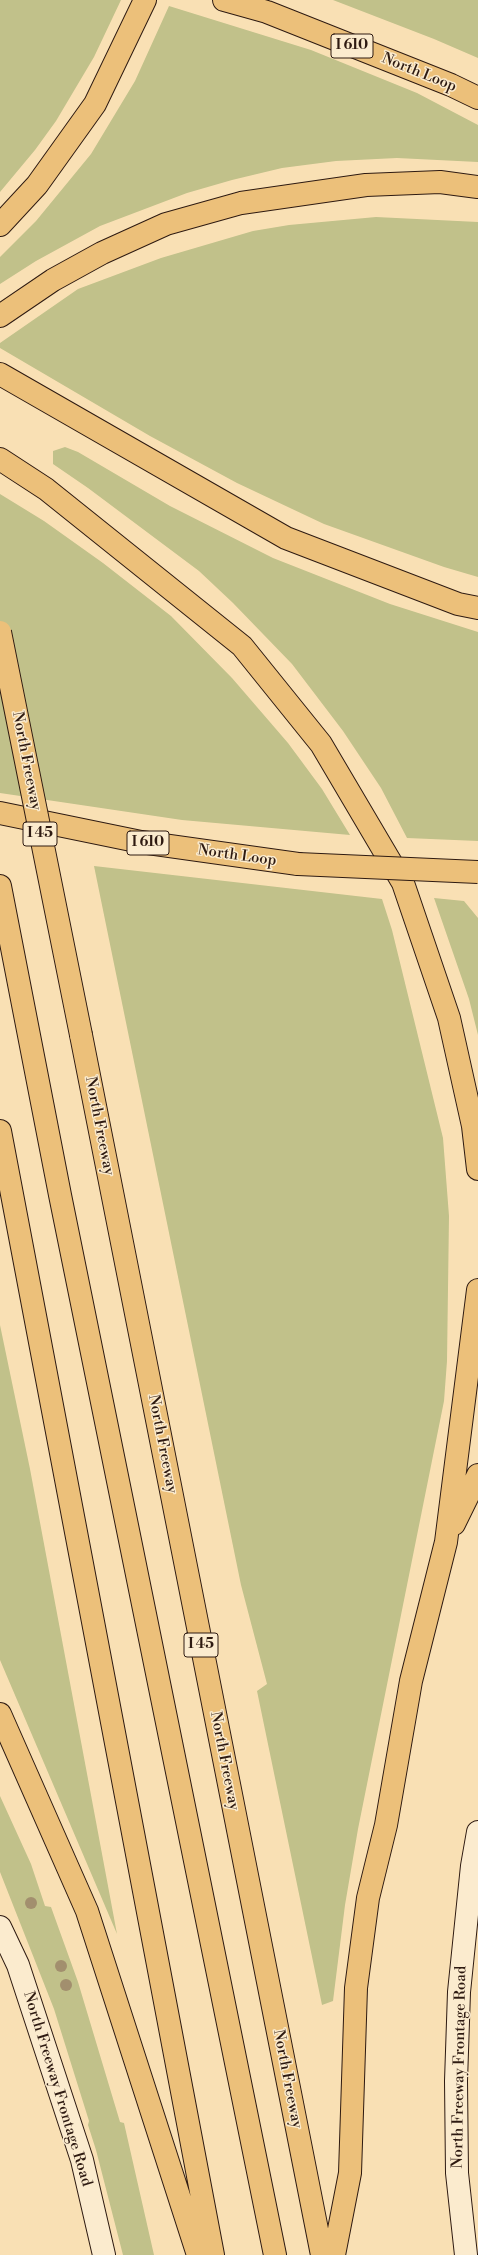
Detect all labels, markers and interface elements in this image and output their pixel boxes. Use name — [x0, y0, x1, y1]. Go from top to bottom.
road number: I 610 — [331, 34, 373, 58]
street label: North Loop — [379, 50, 459, 96]
street label: North Freeway — [8, 710, 44, 812]
road number: I 45 — [23, 822, 57, 846]
road number: I 610 — [127, 831, 169, 855]
street label: North Loop — [196, 842, 278, 870]
street label: North Freeway — [81, 1075, 117, 1177]
street label: North Freeway — [144, 1393, 180, 1495]
road number: I 45 — [184, 1633, 218, 1657]
street label: North Freeway — [206, 1710, 242, 1812]
street label: North Freeway Frontage Road — [449, 1965, 471, 2169]
street label: North Freeway Frontage Road — [19, 1989, 95, 2189]
street label: North Freeway — [269, 2028, 305, 2130]

